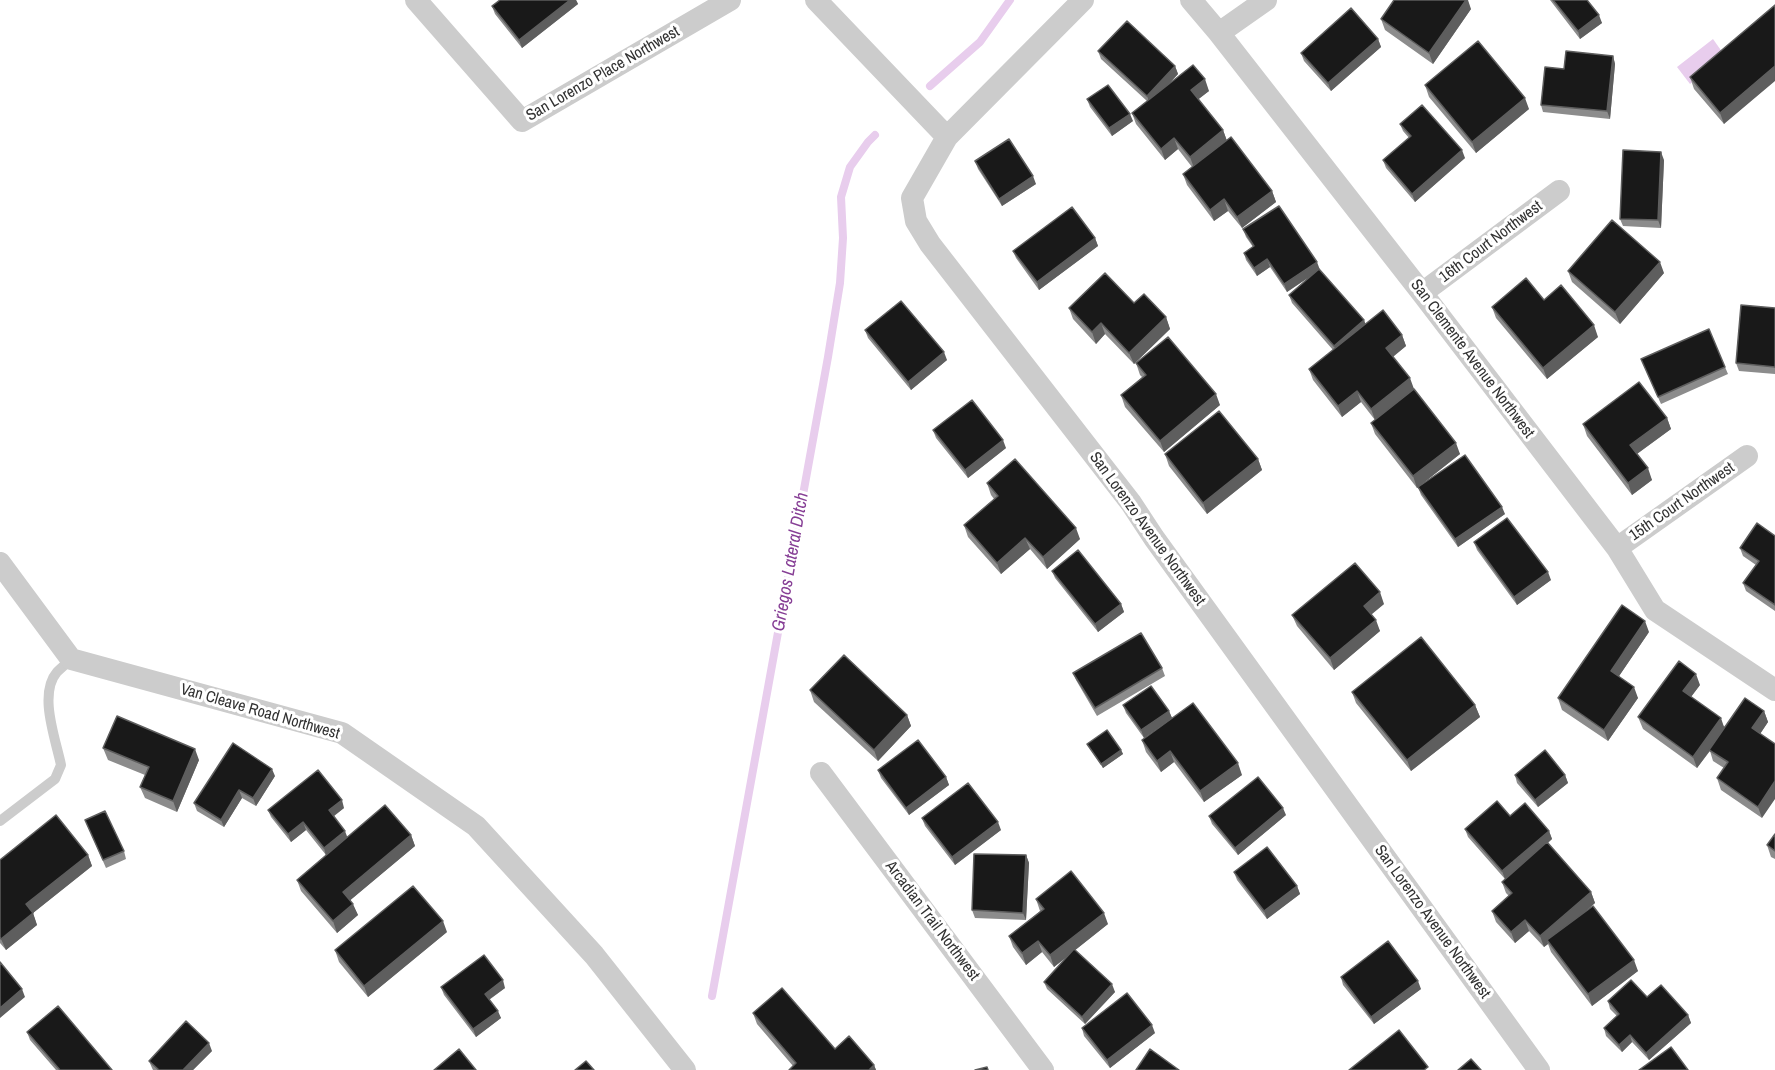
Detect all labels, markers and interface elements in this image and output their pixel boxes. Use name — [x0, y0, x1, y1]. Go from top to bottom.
street label: San Lorenzo Place Northwest — [523, 22, 683, 126]
street label: 16th Court Northwest — [1436, 197, 1546, 287]
street label: San Clemente Avenue Northwest — [1406, 276, 1538, 442]
street label: San Lorenzo Avenue Northwest — [1085, 449, 1209, 609]
street label: 15th Court Northwest — [1626, 459, 1738, 545]
water label: Griegos Lateral Ditch — [768, 491, 814, 633]
street label: Van Cleave Road Northwest — [178, 680, 342, 744]
street label: San Lorenzo Avenue Northwest — [1370, 842, 1494, 1002]
street label: Arcadian Trail Northwest — [881, 857, 983, 985]

